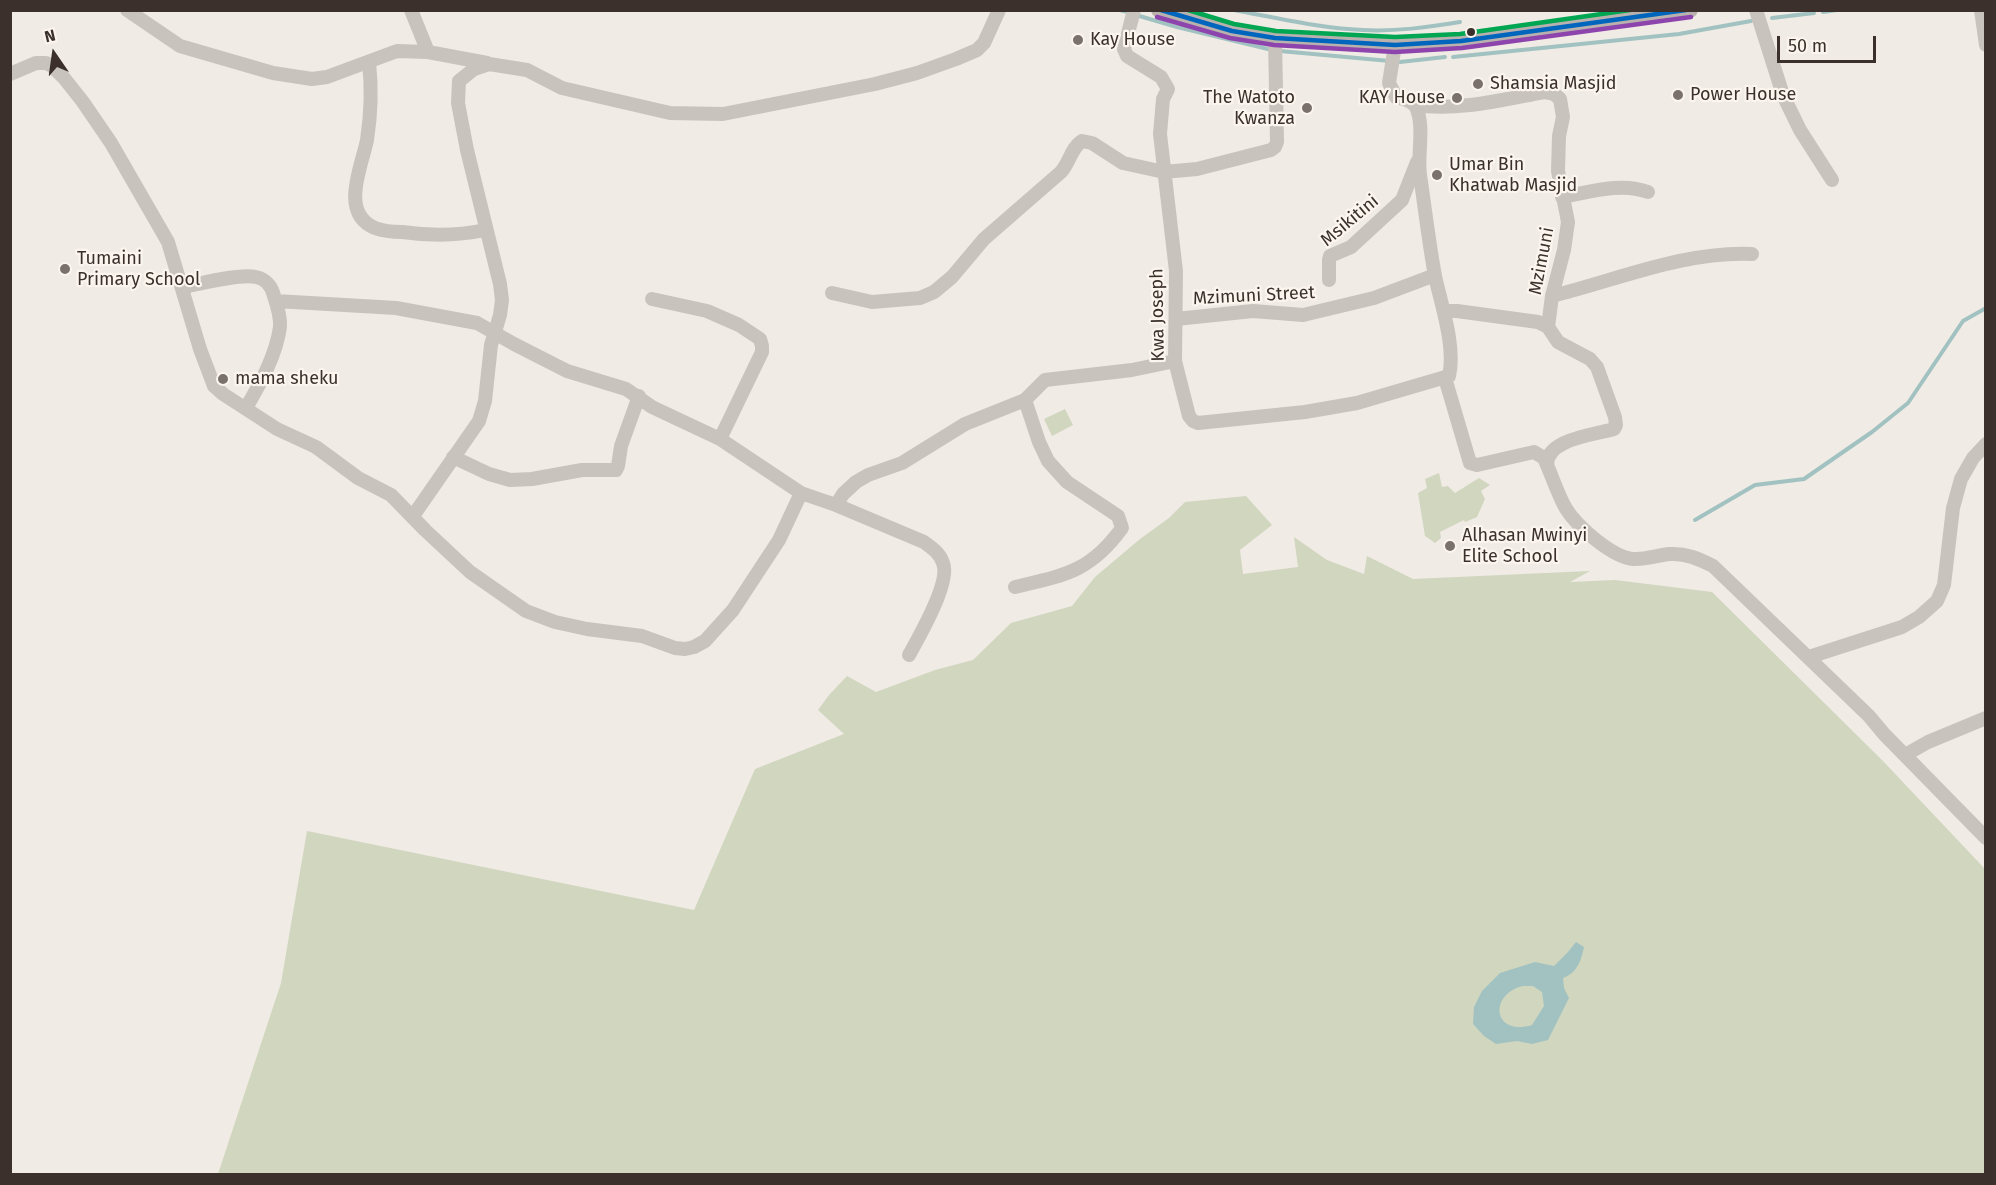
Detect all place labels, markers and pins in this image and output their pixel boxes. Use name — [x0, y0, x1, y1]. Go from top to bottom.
unlabelled marker — [1465, 26, 1477, 38]
place label: Kay House — [1090, 29, 1175, 51]
marker: Kay House — [1071, 33, 1085, 47]
place label: Shamsia Masjid — [1490, 73, 1617, 95]
marker: Shamsia Masjid — [1471, 77, 1485, 91]
place label: Power House — [1690, 84, 1796, 106]
place label: The Watoto Kwanza — [1203, 87, 1295, 130]
place label: KAY House — [1359, 87, 1445, 109]
marker: Power House — [1671, 88, 1685, 102]
marker: KAY House — [1450, 91, 1464, 105]
marker: The Watoto Kwanza — [1300, 101, 1314, 115]
place label: Umar Bin Khatwab Masjid — [1449, 154, 1577, 196]
marker: Umar Bin Khatwab Masjid — [1430, 168, 1444, 182]
place label: Tumaini Primary School — [77, 248, 200, 290]
marker: Tumaini Primary School — [58, 262, 72, 276]
place label: mama sheku — [235, 368, 339, 390]
marker: mama sheku — [216, 372, 230, 386]
place label: Alhasan Mwinyi Elite School — [1462, 525, 1587, 568]
marker: Alhasan Mwinyi Elite School — [1443, 539, 1457, 553]

